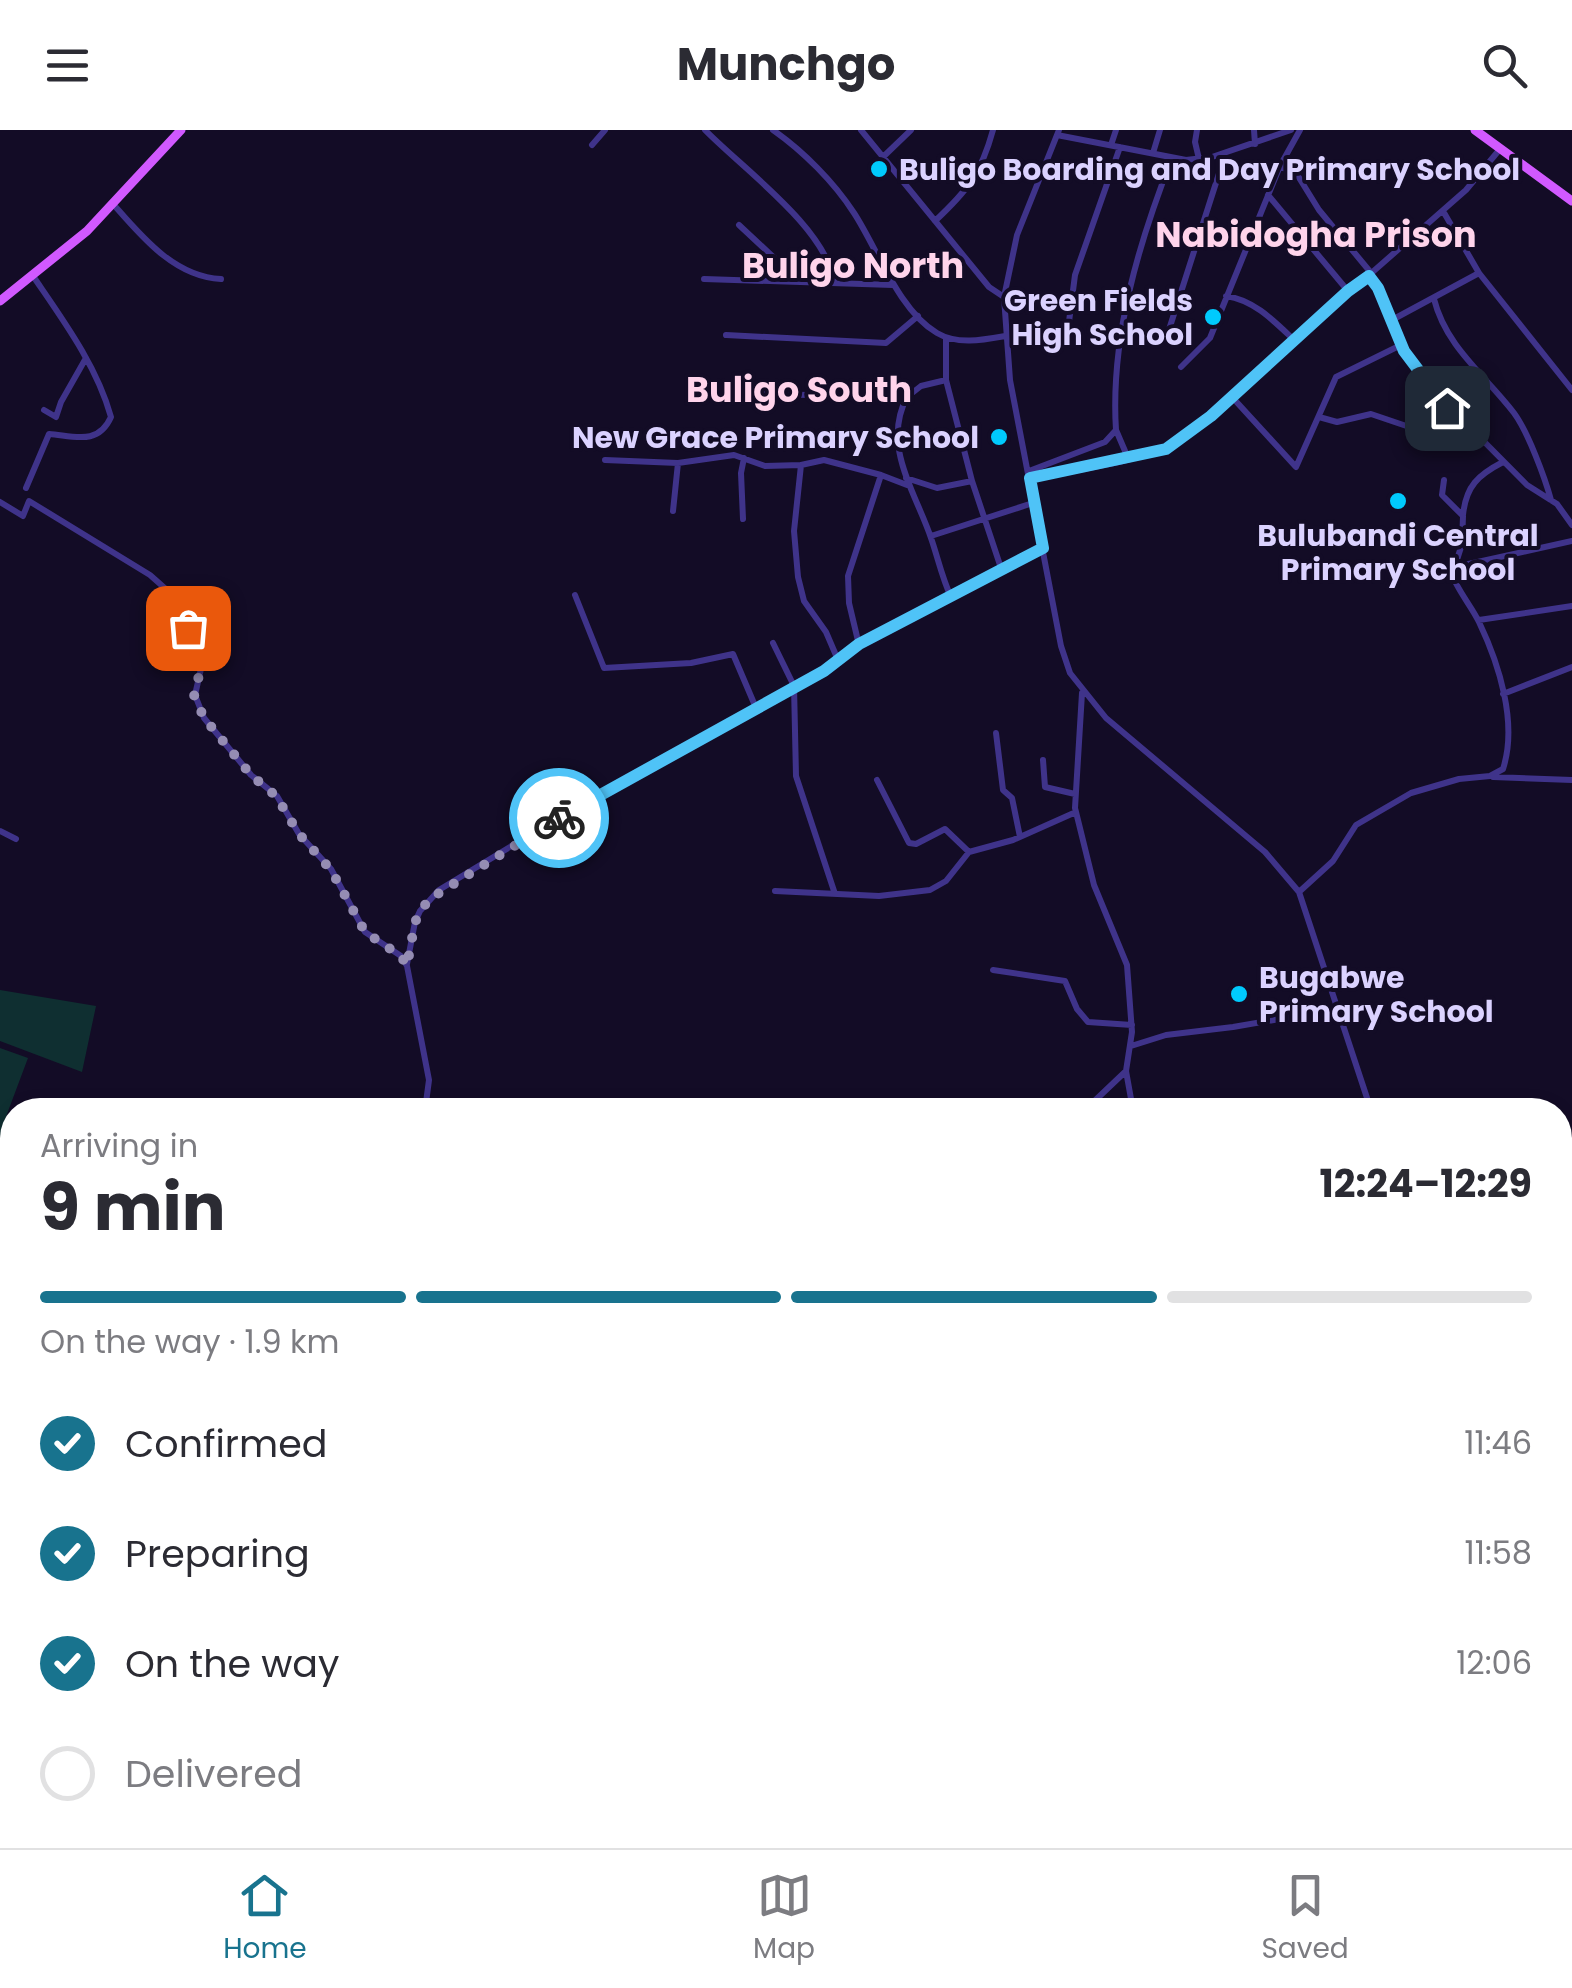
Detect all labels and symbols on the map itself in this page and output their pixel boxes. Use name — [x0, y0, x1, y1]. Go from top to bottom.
place label: Buligo Boarding and Day Primary School — [899, 148, 1520, 191]
marker: Buligo Boarding and Day Primary School — [868, 158, 890, 180]
district label: Nabidogha Prison — [1155, 210, 1477, 259]
district label: Buligo North — [742, 241, 964, 290]
place label: Green Fields High School — [1004, 279, 1193, 356]
marker: Green Fields High School — [1202, 306, 1224, 328]
district label: Buligo South — [686, 365, 912, 414]
pin — [1405, 366, 1490, 451]
place label: New Grace Primary School — [572, 416, 979, 459]
marker: New Grace Primary School — [988, 426, 1010, 448]
marker: Bulubandi Central Primary School — [1387, 490, 1409, 512]
place label: Bulubandi Central Primary School — [1257, 514, 1539, 591]
pin — [146, 586, 231, 671]
courier — [509, 768, 609, 868]
place label: Bugabwe Primary School — [1259, 956, 1494, 1033]
marker: Bugabwe Primary School — [1228, 983, 1250, 1005]

